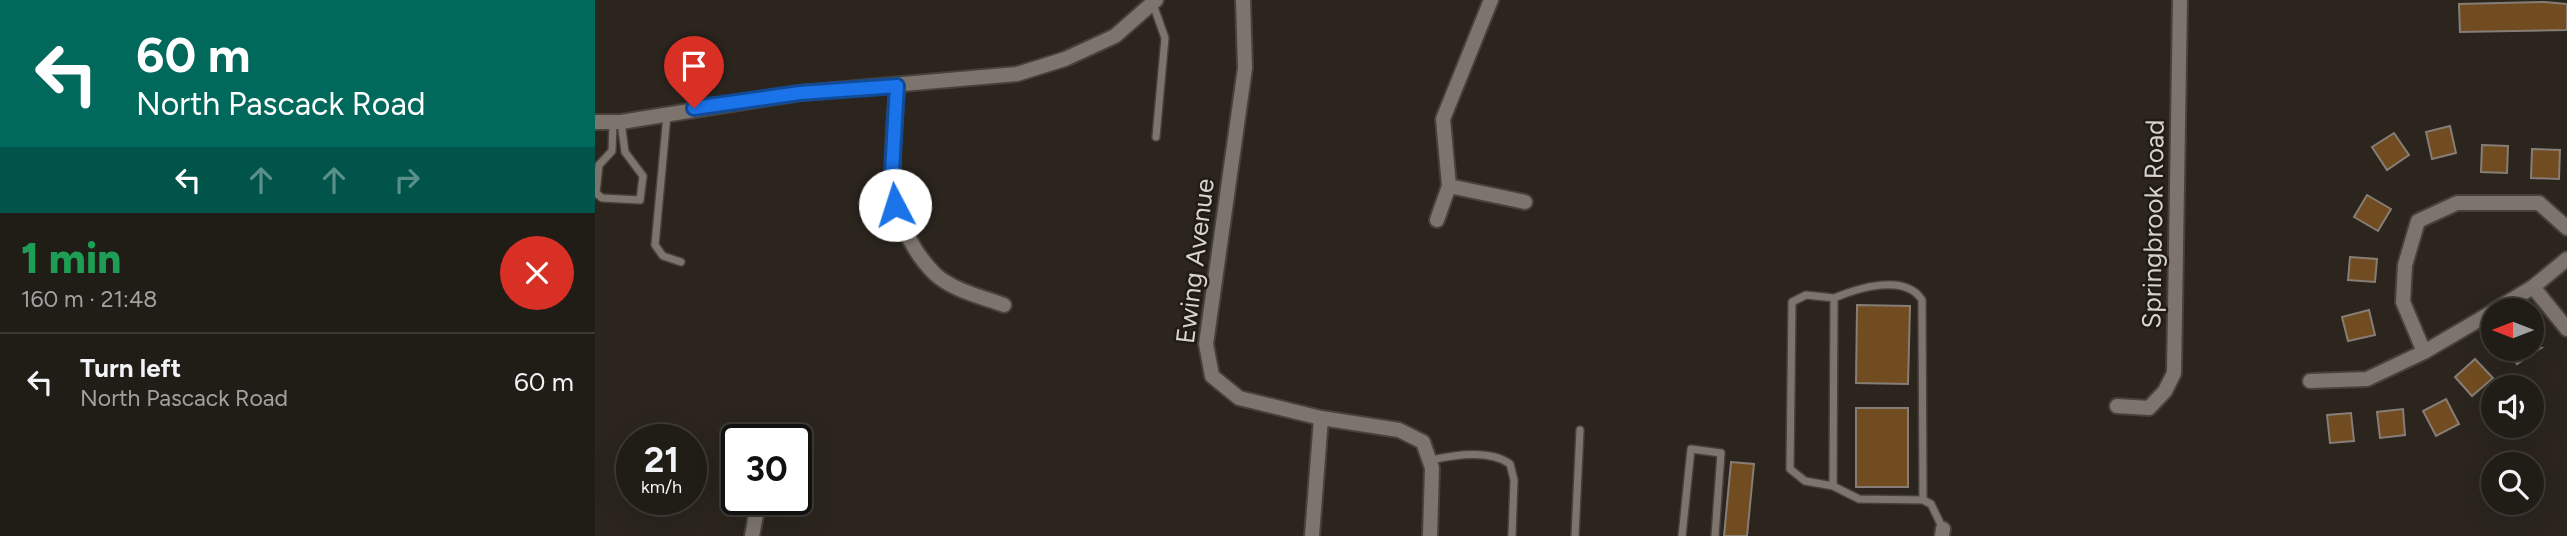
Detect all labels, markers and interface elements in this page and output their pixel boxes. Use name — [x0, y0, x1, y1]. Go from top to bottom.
text: 60 m — [136, 25, 251, 84]
icon: left — [21, 28, 112, 119]
pin — [664, 36, 724, 108]
icon: arrive — [675, 47, 713, 85]
text: North Pascack Road — [136, 85, 425, 123]
street label: Springbrook Road — [2135, 119, 2171, 329]
icon: left — [169, 161, 207, 199]
icon: ahead — [242, 161, 280, 199]
icon: ahead — [315, 161, 353, 199]
icon: right — [388, 161, 426, 199]
position arrow — [858, 168, 932, 242]
street label: Ewing Avenue — [1169, 177, 1221, 345]
text: 1 min — [21, 233, 121, 284]
button: close — [500, 236, 574, 310]
text: 160 m · 21:48 — [21, 285, 157, 313]
north arrow — [2481, 298, 2545, 360]
map controls — [2481, 298, 2544, 515]
text: Turn left — [80, 352, 181, 384]
icon: left — [21, 363, 59, 401]
text: 60 m — [514, 366, 574, 398]
button: sound — [2481, 375, 2544, 438]
text: North Pascack Road — [80, 384, 288, 412]
speed limit sign: 30 — [721, 424, 812, 515]
text: 21 — [644, 439, 679, 481]
button: search — [2481, 452, 2544, 515]
text: km/h — [641, 476, 682, 498]

